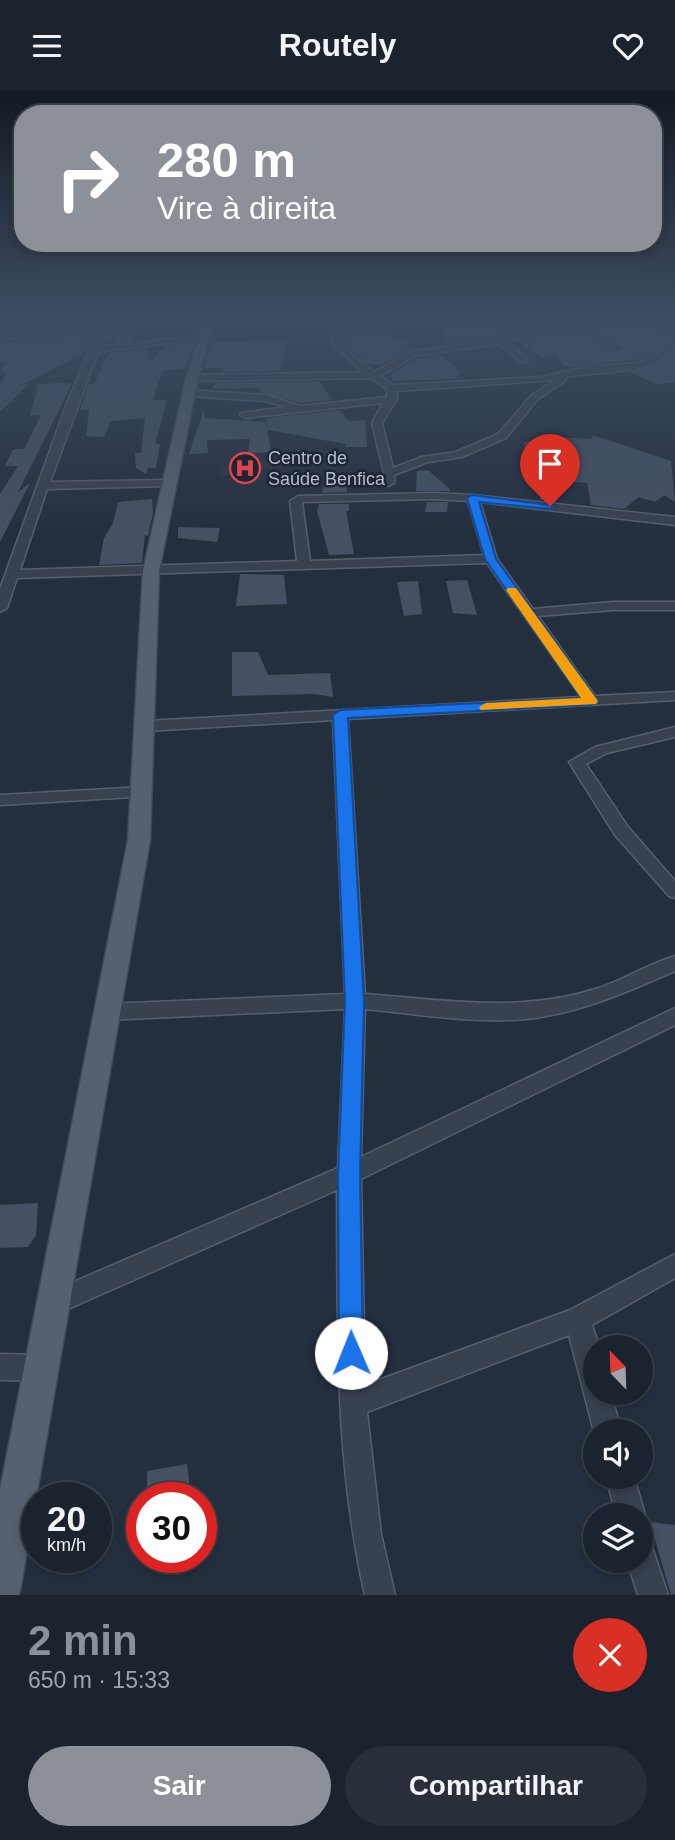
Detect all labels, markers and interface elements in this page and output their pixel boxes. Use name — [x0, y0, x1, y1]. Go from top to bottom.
icon: menu — [28, 27, 66, 65]
text: Routely — [279, 27, 396, 63]
icon: heart — [609, 27, 647, 65]
icon: right — [42, 133, 133, 224]
text: 280 m — [157, 133, 296, 187]
text: Vire à direita — [157, 190, 336, 226]
pin — [520, 434, 580, 506]
icon: arrive — [531, 445, 569, 483]
place label: Centro de Saúde Benfica — [268, 448, 386, 489]
hospital icon: Centro de Saúde Benfica — [228, 451, 262, 485]
position arrow — [314, 1316, 388, 1390]
north arrow — [583, 1335, 653, 1405]
map controls — [583, 1335, 653, 1573]
button: sound — [583, 1419, 653, 1489]
speed limit sign: 30 — [126, 1482, 217, 1573]
text: 20 — [47, 1499, 86, 1538]
button: layers — [583, 1503, 653, 1573]
text: km/h — [47, 1535, 86, 1555]
text: 2 min — [28, 1617, 138, 1664]
button: close — [573, 1618, 647, 1692]
text: 650 m · 15:33 — [28, 1667, 170, 1693]
button: Sair — [28, 1746, 331, 1826]
button: Compartilhar — [345, 1746, 647, 1826]

